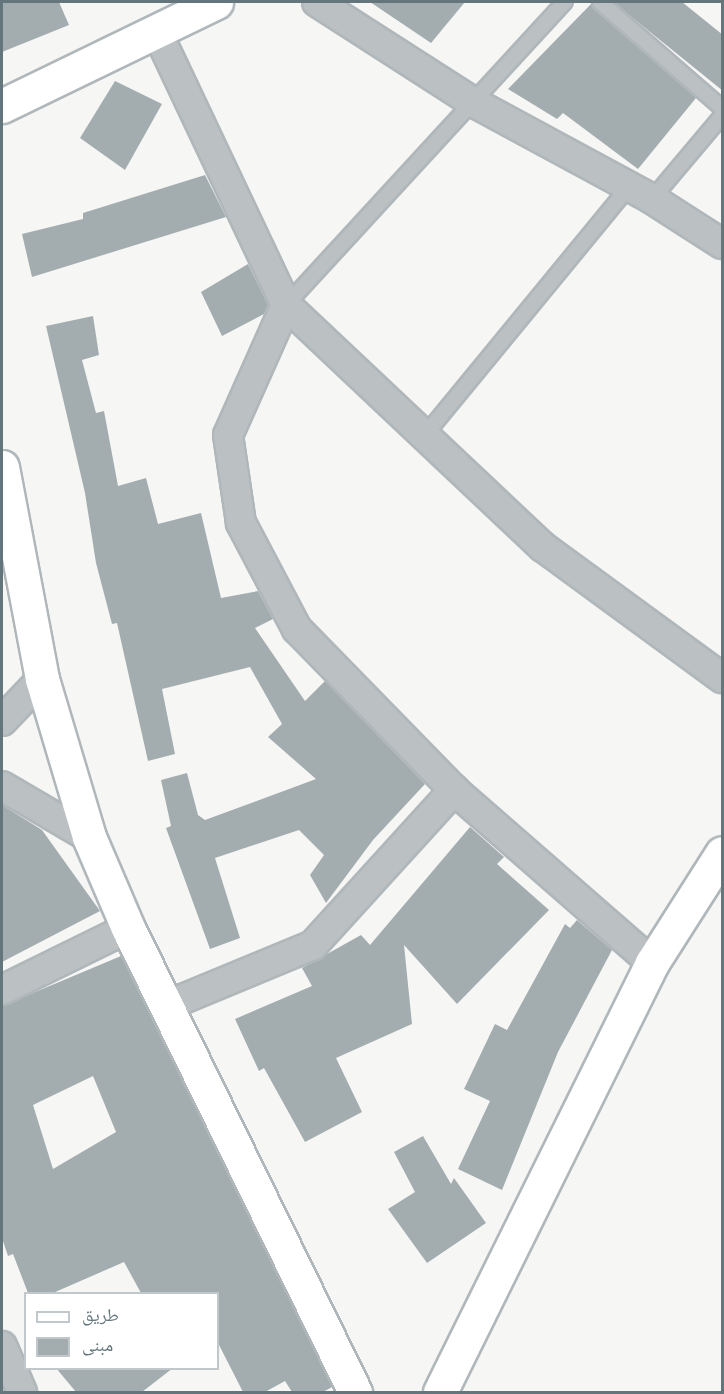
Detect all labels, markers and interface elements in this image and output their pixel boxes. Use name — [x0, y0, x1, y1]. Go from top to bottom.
legend — [24, 1292, 219, 1370]
text: طريق — [82, 1303, 119, 1325]
text: مبنى — [82, 1333, 113, 1355]

